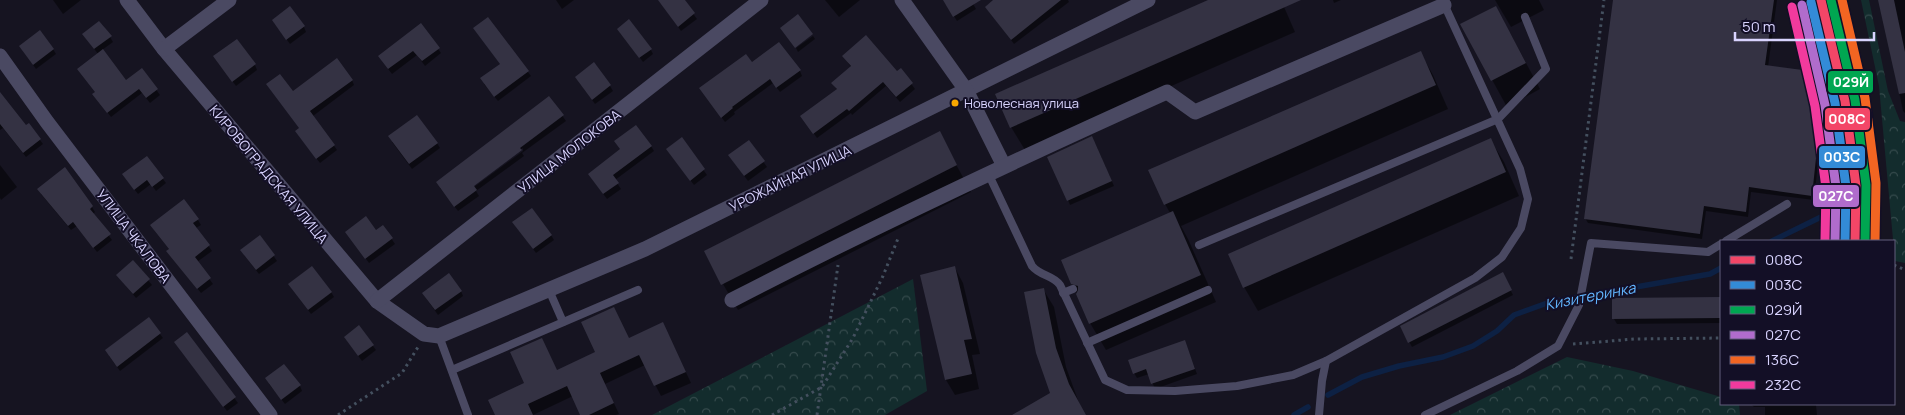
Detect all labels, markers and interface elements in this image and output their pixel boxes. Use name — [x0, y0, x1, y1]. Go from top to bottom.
scale bar — [1735, 10, 1874, 42]
text: 50 m — [1742, 16, 1776, 37]
line badge: 029Й — [1827, 70, 1874, 94]
text: 029Й — [1833, 72, 1869, 91]
place label: Новолесная улица — [964, 94, 1079, 112]
marker: Новолесная улица — [950, 98, 960, 108]
street label: КИРОВОГРАДСКАЯ УЛИЦА — [205, 101, 333, 247]
street label: УЛИЦА МОЛОКОВА — [514, 105, 625, 197]
line badge: 008С — [1824, 107, 1871, 131]
text: 008С — [1828, 109, 1866, 128]
street label: УРОЖАЙНАЯ УЛИЦА — [726, 140, 854, 216]
line badge: 003С — [1818, 145, 1866, 169]
text: 003С — [1824, 147, 1860, 166]
line badge: 027С — [1812, 184, 1860, 208]
street label: УЛИЦА ЧКАЛОВА — [92, 185, 176, 287]
text: 027С — [1818, 186, 1854, 205]
legend — [1720, 240, 1895, 405]
text: 008С — [1765, 249, 1803, 270]
text: 003С — [1765, 274, 1803, 295]
water label: Кизитеринка — [1543, 277, 1638, 315]
text: 029Й — [1765, 299, 1802, 320]
text: 027С — [1765, 324, 1801, 345]
text: 136С — [1765, 349, 1799, 370]
text: 232C — [1765, 374, 1801, 395]

